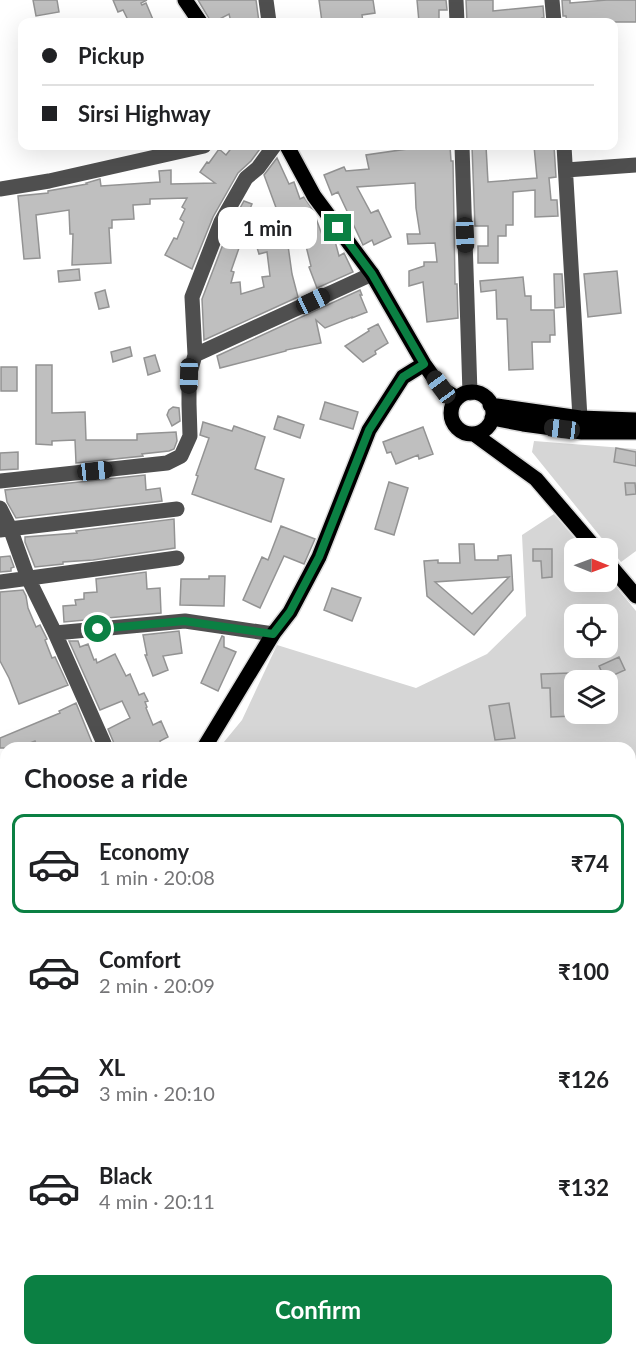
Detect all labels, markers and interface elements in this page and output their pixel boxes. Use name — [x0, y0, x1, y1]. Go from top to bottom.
text: Pickup — [78, 42, 144, 69]
text: Sirsi Highway — [78, 100, 211, 127]
callout: 1 min — [218, 207, 317, 249]
route end — [324, 214, 351, 241]
text: 1 min — [243, 216, 292, 240]
car — [455, 217, 475, 253]
car — [293, 285, 333, 317]
car — [180, 358, 198, 394]
car — [423, 367, 459, 407]
car — [543, 418, 581, 440]
car — [76, 460, 114, 482]
north arrow — [564, 538, 618, 592]
map controls — [564, 538, 618, 724]
button: locate — [564, 604, 618, 658]
route start — [84, 615, 111, 642]
button: layers — [564, 670, 618, 724]
text: Choose a ride — [24, 761, 188, 794]
icon: car — [27, 837, 81, 891]
text: Economy — [99, 838, 189, 865]
text: ₹74 — [571, 850, 609, 877]
text: 1 min · 20:08 — [99, 865, 215, 889]
icon: car — [27, 945, 81, 999]
text: Comfort — [99, 946, 181, 973]
text: ₹100 — [558, 958, 609, 985]
text: 2 min · 20:09 — [99, 973, 215, 997]
icon: car — [27, 1053, 81, 1107]
text: XL — [99, 1054, 125, 1081]
text: ₹126 — [558, 1066, 609, 1093]
text: 3 min · 20:10 — [99, 1081, 215, 1105]
icon: car — [27, 1161, 81, 1215]
text: Black — [99, 1162, 152, 1189]
text: ₹132 — [558, 1174, 609, 1201]
text: 4 min · 20:11 — [99, 1189, 215, 1213]
button: Confirm — [24, 1275, 612, 1344]

